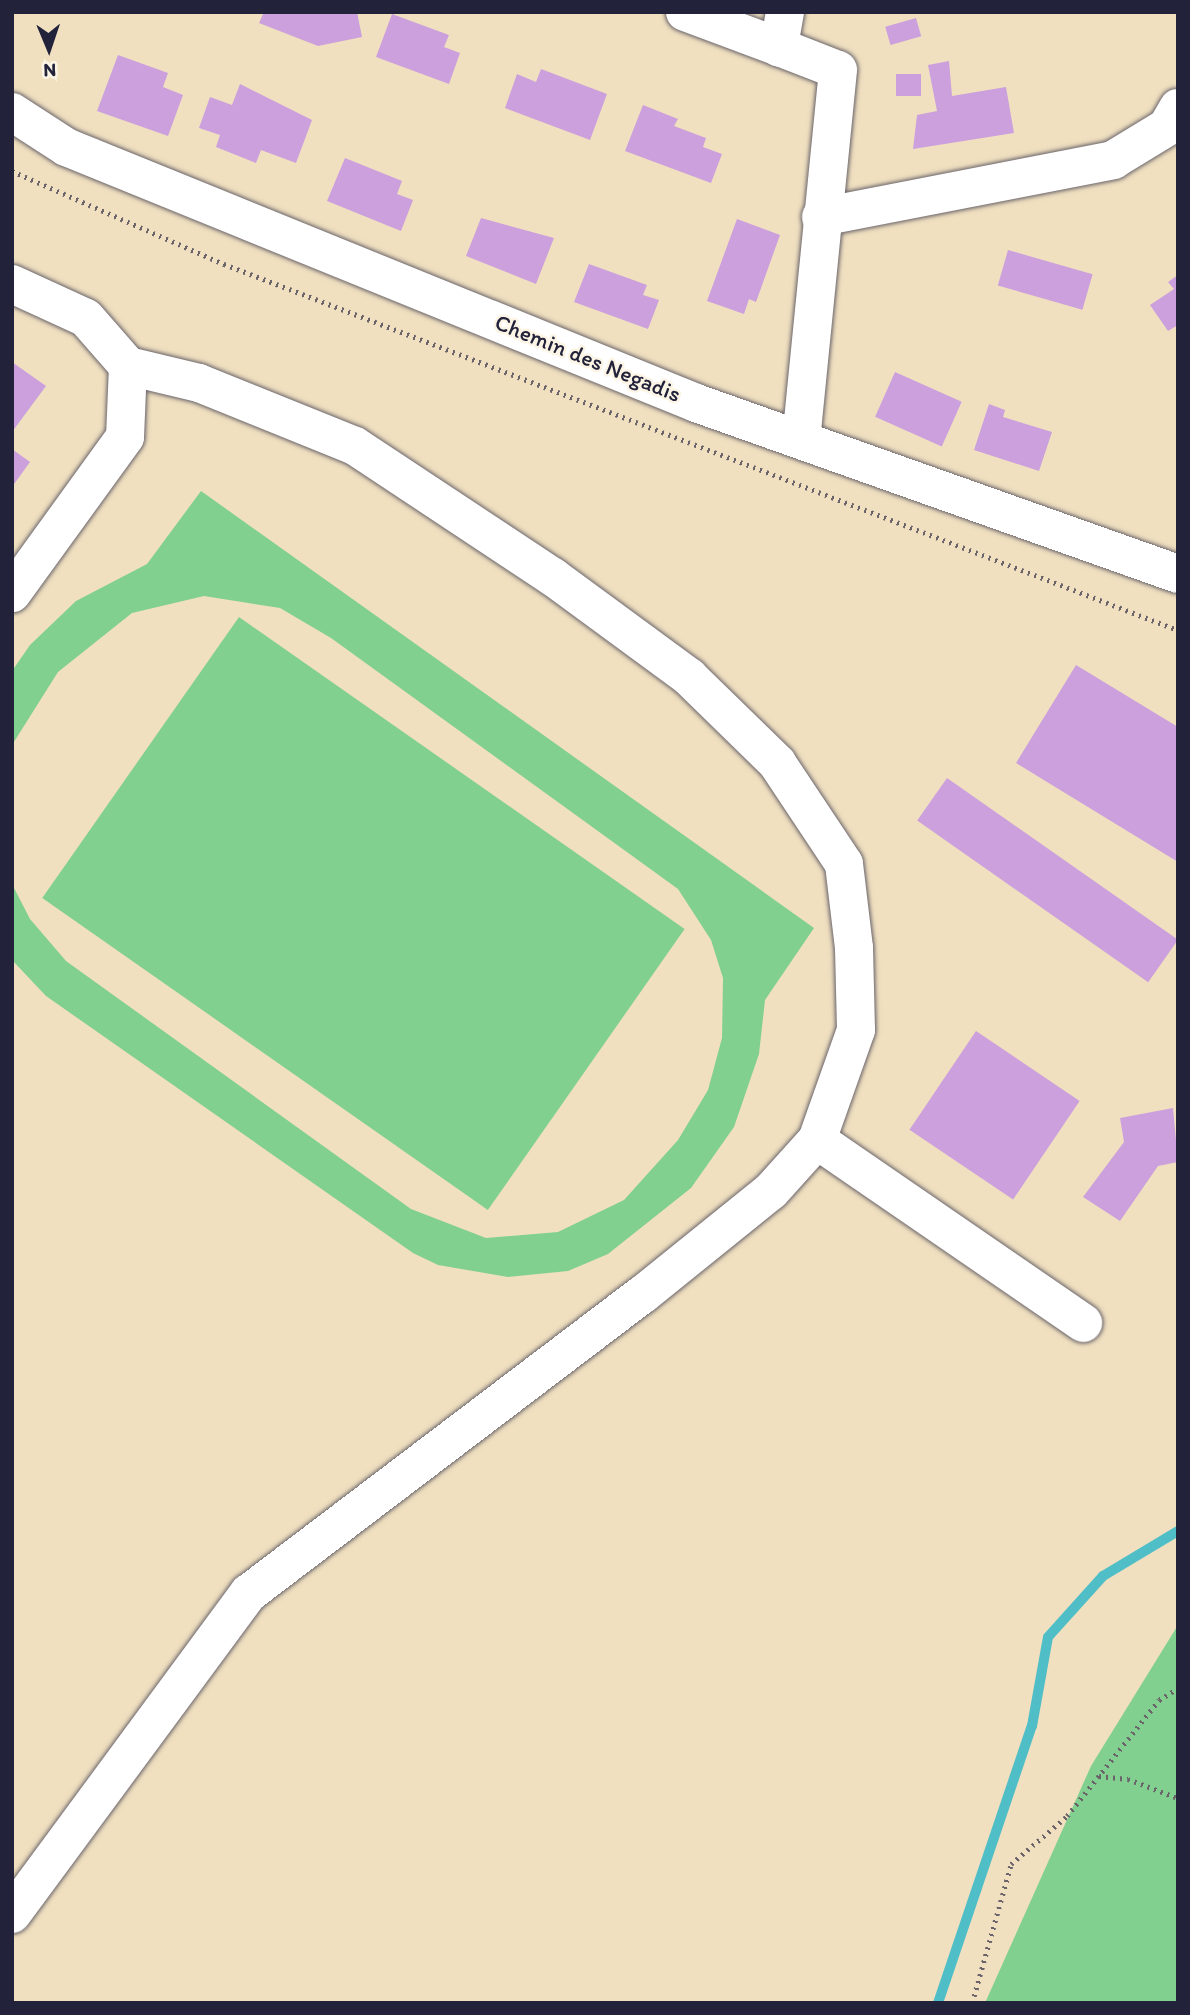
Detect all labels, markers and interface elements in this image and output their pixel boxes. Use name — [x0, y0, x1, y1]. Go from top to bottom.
north arrow — [14, 14, 84, 84]
text: N — [43, 59, 57, 82]
street label: Chemin des Negadis — [491, 308, 685, 408]

